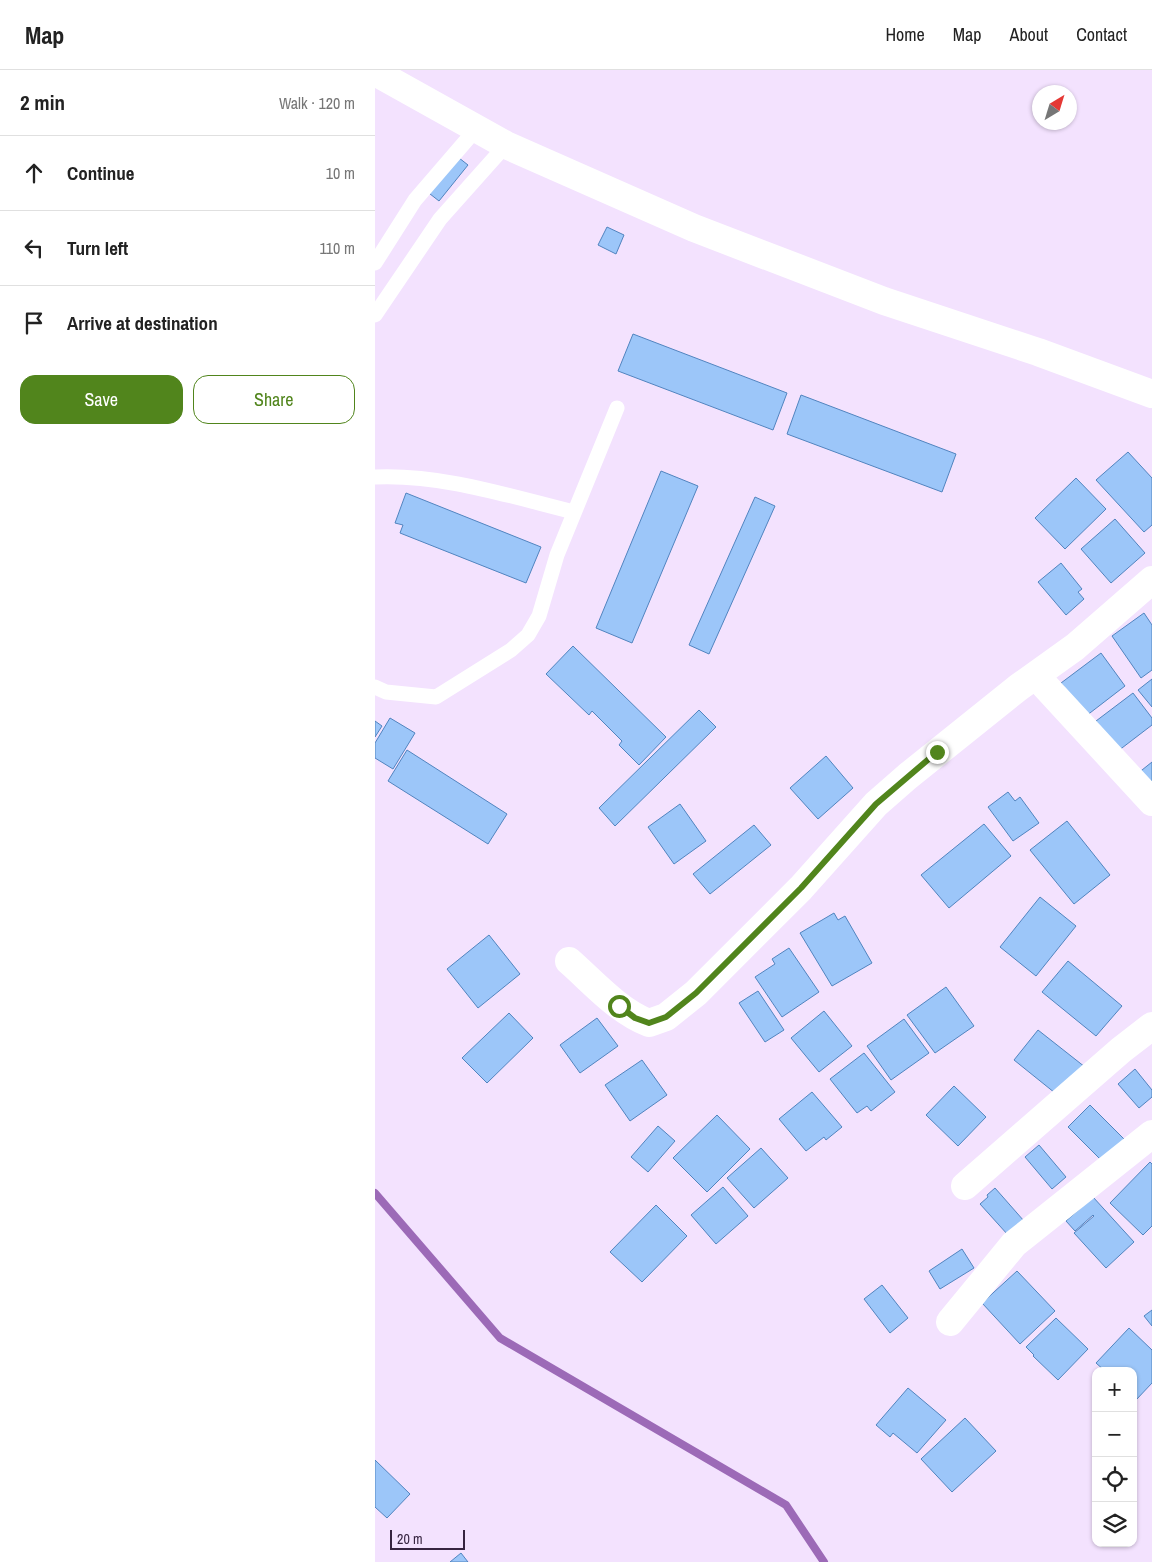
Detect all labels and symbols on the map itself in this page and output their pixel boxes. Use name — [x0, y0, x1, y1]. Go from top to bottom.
north arrow — [1032, 85, 1077, 130]
route end — [926, 741, 949, 764]
route start — [608, 995, 631, 1018]
scale bar — [390, 1527, 465, 1550]

